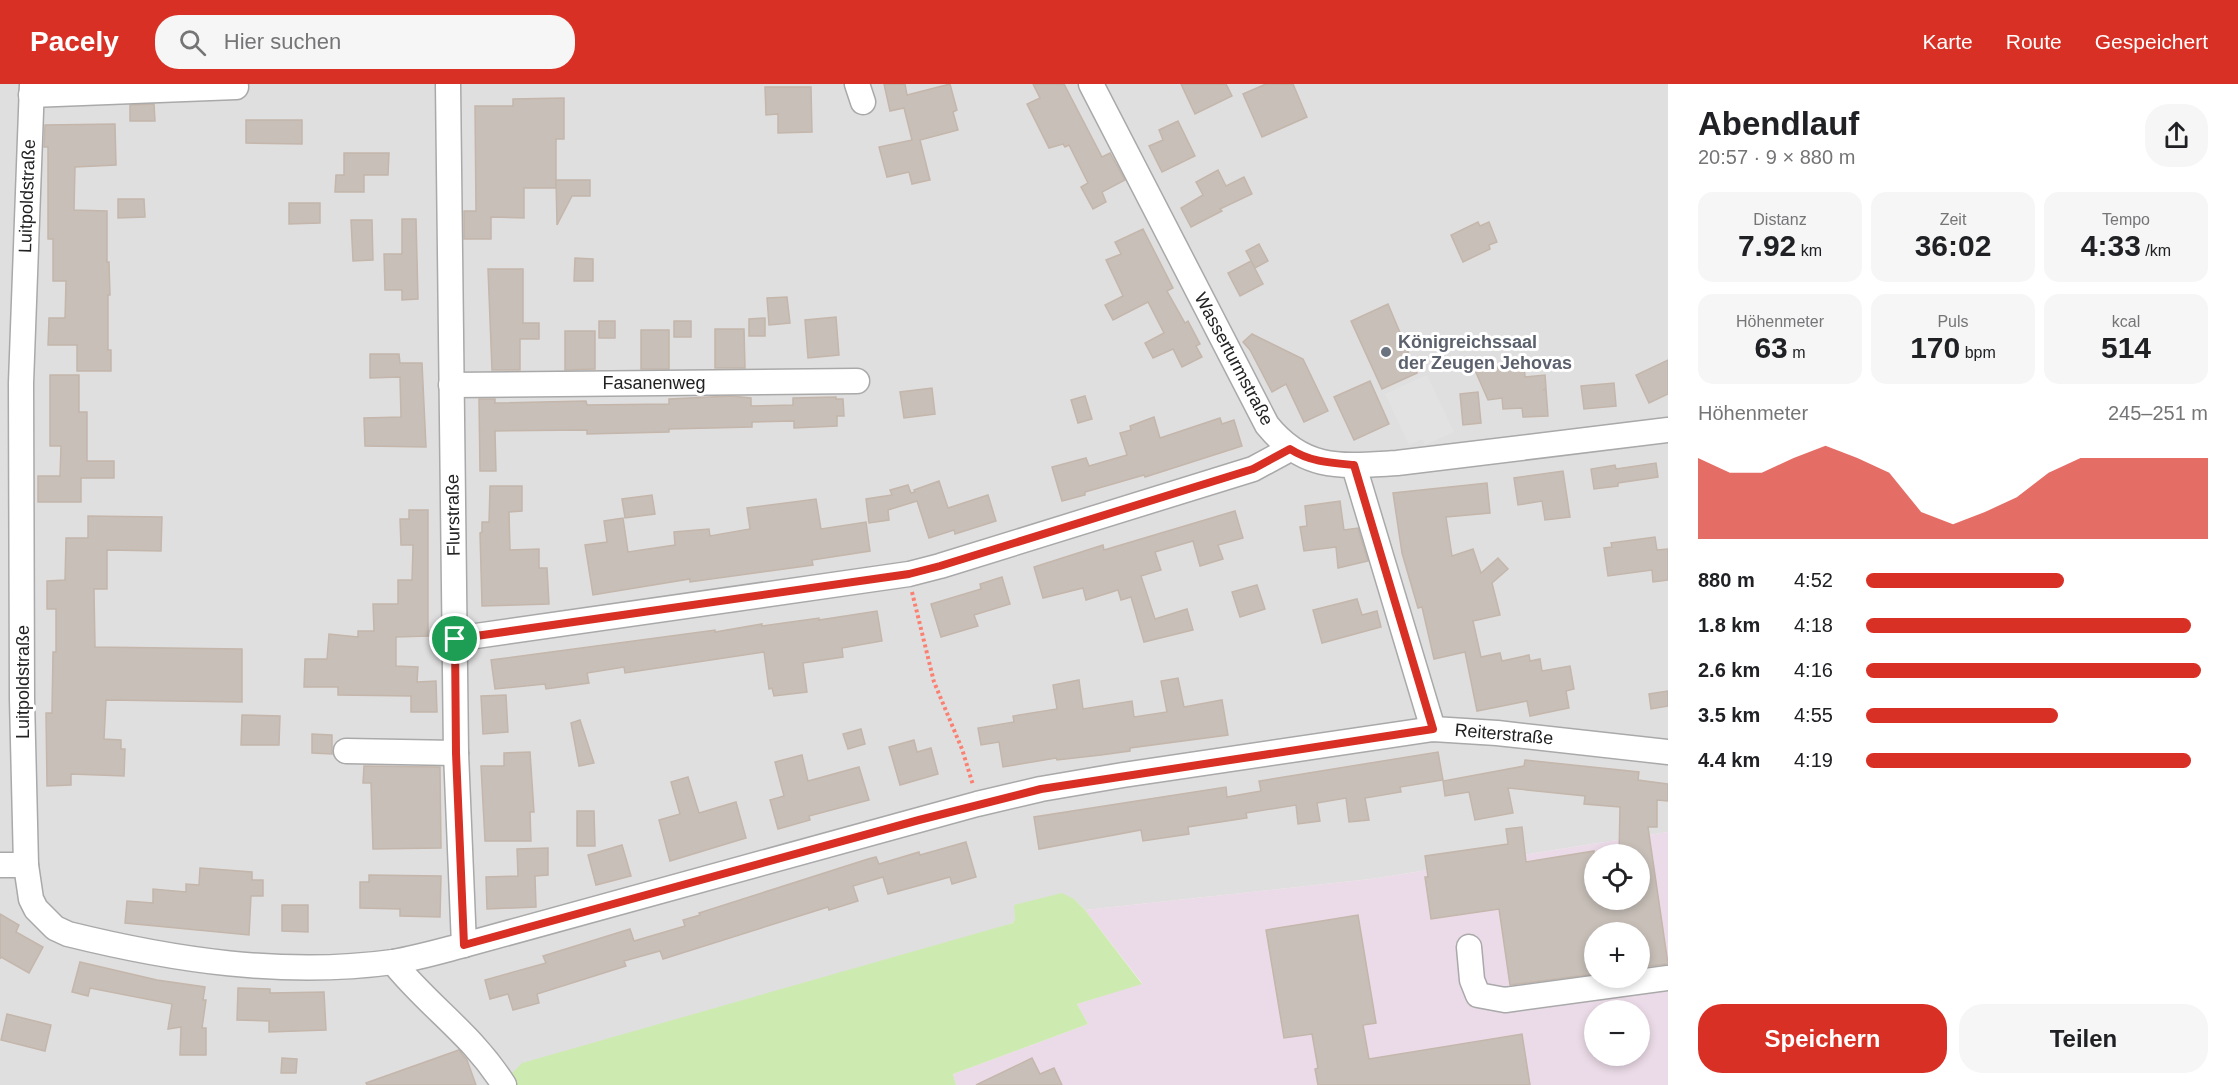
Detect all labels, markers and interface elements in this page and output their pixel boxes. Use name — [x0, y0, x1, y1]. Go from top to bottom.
search box — [155, 15, 575, 69]
text: Pacely — [30, 26, 119, 57]
icon: search — [176, 26, 209, 59]
text: Hier suchen — [224, 29, 341, 54]
text: Karte — [1923, 30, 1973, 53]
text: Route — [2006, 30, 2062, 53]
text: Gespeichert — [2095, 30, 2208, 53]
button: share — [2145, 104, 2208, 167]
text: Abendlauf — [1698, 105, 1859, 142]
street label: Luitpoldstraße — [15, 139, 39, 253]
text: 20:57 · 9 × 880 m — [1698, 146, 1855, 168]
text: Distanz — [1753, 211, 1807, 228]
text: Zeit — [1940, 211, 1966, 228]
text: Tempo — [2102, 211, 2150, 228]
text: 7.92 — [1738, 229, 1796, 262]
text: 36:02 — [1915, 229, 1991, 262]
text: 4:33 — [2081, 229, 2141, 262]
text: km — [1796, 242, 1822, 259]
text: /km — [2141, 242, 2171, 259]
street label: Wasserturmstraße — [1191, 289, 1277, 429]
text: Höhenmeter — [1736, 313, 1824, 330]
text: Puls — [1937, 313, 1969, 330]
text: kcal — [2112, 313, 2140, 330]
text: 63 — [1754, 331, 1788, 364]
text: 170 — [1910, 331, 1960, 364]
text: 514 — [2101, 331, 2151, 364]
place label: Königreichssaal der Zeugen Jehovas — [1398, 332, 1572, 373]
text: m — [1788, 344, 1806, 361]
text: bpm — [1960, 344, 1996, 361]
marker: Königreichssaal der Zeugen Jehovas — [1379, 345, 1393, 359]
street label: Fasanenweg — [602, 373, 706, 393]
text: Höhenmeter — [1698, 402, 1808, 424]
text: 245–251 m — [2108, 402, 2208, 424]
street label: Flurstraße — [442, 474, 464, 556]
text: 880 m — [1698, 569, 1755, 591]
text: 4:52 — [1794, 569, 1833, 591]
pin — [429, 613, 480, 664]
text: 1.8 km — [1698, 614, 1760, 636]
text: 4:18 — [1794, 614, 1833, 636]
icon: arrive — [438, 622, 471, 655]
street label: Luitpoldstraße — [13, 625, 33, 739]
text: 2.6 km — [1698, 659, 1760, 681]
text: 4:16 — [1794, 659, 1833, 681]
text: 3.5 km — [1698, 704, 1760, 726]
text: 4:55 — [1794, 704, 1833, 726]
street label: Reiterstraße — [1454, 720, 1554, 748]
text: 4.4 km — [1698, 749, 1760, 771]
text: 4:19 — [1794, 749, 1833, 771]
map controls — [1584, 844, 1650, 1066]
button: locate — [1584, 844, 1650, 910]
button: + — [1584, 922, 1650, 988]
button: − — [1584, 1000, 1650, 1066]
button: Speichern — [1698, 1004, 1947, 1073]
button: Teilen — [1959, 1004, 2208, 1073]

